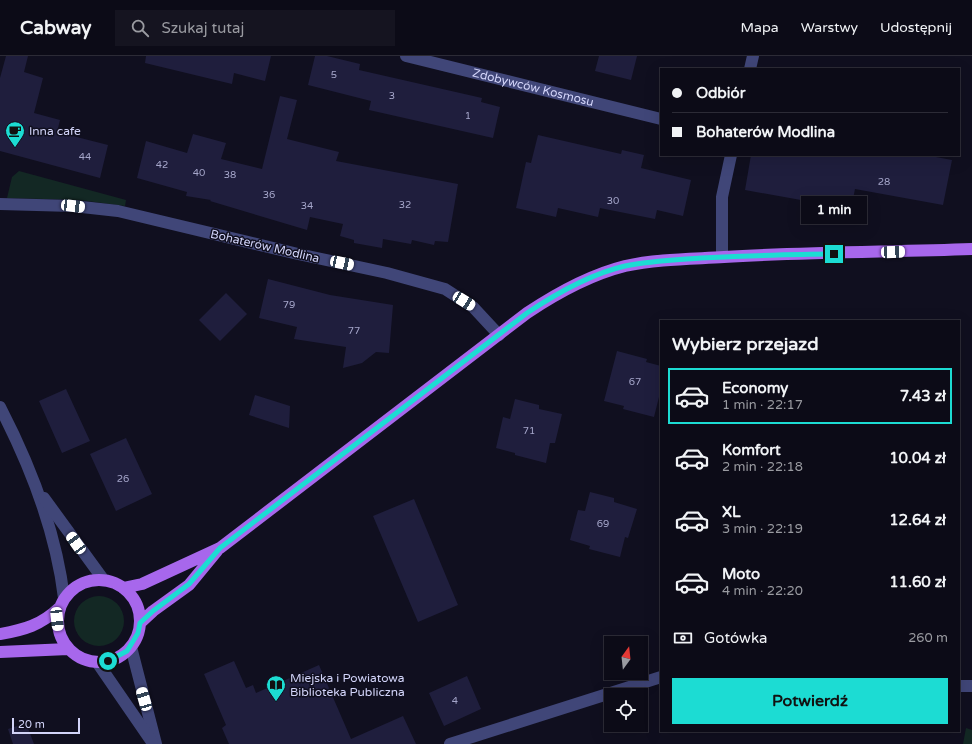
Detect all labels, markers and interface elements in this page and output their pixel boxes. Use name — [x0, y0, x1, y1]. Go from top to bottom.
search box — [115, 10, 395, 46]
text: Cabway — [20, 17, 91, 39]
icon: search — [129, 17, 151, 39]
text: Szukaj tutaj — [161, 19, 244, 37]
text: Mapa — [741, 19, 779, 36]
text: Warstwy — [801, 19, 858, 36]
text: Udostępnij — [880, 19, 952, 36]
street label: Zdobywców Kosmosu — [471, 66, 595, 109]
house number: 5 — [331, 69, 337, 81]
text: Odbiór — [696, 84, 745, 102]
house number: 3 — [389, 90, 395, 102]
house number: 1 — [465, 110, 471, 122]
cafe icon: Inna cafe — [4, 120, 26, 148]
text: Bohaterów Modlina — [696, 123, 835, 141]
place label: Inna cafe — [29, 124, 81, 138]
house number: 44 — [79, 151, 91, 163]
house number: 42 — [156, 159, 168, 171]
house number: 40 — [193, 167, 205, 179]
house number: 38 — [224, 169, 236, 181]
house number: 28 — [878, 176, 890, 188]
house number: 36 — [263, 189, 275, 201]
house number: 30 — [607, 195, 619, 207]
callout: 1 min — [801, 196, 867, 224]
car — [60, 199, 86, 213]
house number: 32 — [399, 199, 411, 211]
house number: 34 — [301, 200, 313, 212]
text: 1 min — [817, 202, 851, 218]
street label: Bohaterów Modlina — [209, 227, 321, 265]
route end — [825, 245, 843, 263]
car — [881, 246, 905, 258]
car — [329, 255, 355, 271]
car — [451, 290, 477, 312]
house number: 79 — [283, 299, 295, 311]
house number: 77 — [348, 325, 360, 337]
text: Wybierz przejazd — [672, 333, 819, 355]
house number: 67 — [629, 376, 641, 388]
icon: car — [674, 378, 710, 414]
text: Economy — [722, 379, 788, 397]
text: 7.43 zł — [900, 387, 946, 405]
text: 1 min · 22:17 — [722, 397, 803, 413]
house number: 71 — [523, 425, 535, 437]
icon: car — [674, 440, 710, 476]
text: Komfort — [722, 441, 781, 459]
text: 10.04 zł — [889, 449, 946, 467]
text: 2 min · 22:18 — [722, 459, 803, 475]
house number: 26 — [117, 473, 129, 485]
icon: car — [674, 502, 710, 538]
text: XL — [722, 503, 741, 521]
text: 12.64 zł — [889, 511, 946, 529]
house number: 69 — [597, 518, 609, 530]
text: 3 min · 22:19 — [722, 521, 803, 537]
car — [64, 530, 88, 556]
icon: car — [674, 564, 710, 600]
text: Moto — [722, 565, 760, 583]
text: 11.60 zł — [889, 573, 946, 591]
text: 4 min · 22:20 — [722, 583, 803, 599]
car — [50, 606, 64, 632]
icon: cash — [672, 627, 694, 649]
text: Gotówka — [704, 629, 767, 647]
text: 260 m — [908, 630, 948, 646]
north arrow — [604, 636, 648, 680]
map controls — [604, 636, 648, 732]
route start — [99, 652, 117, 670]
place label: Miejska i Powiatowa Biblioteka Publiczna — [290, 671, 405, 699]
library icon: Miejska i Powiatowa Biblioteka Publiczna — [265, 674, 287, 702]
button: Potwierdź — [672, 678, 948, 724]
car — [135, 686, 153, 712]
button: locate — [604, 688, 648, 732]
house number: 4 — [452, 695, 458, 707]
scale bar — [12, 716, 80, 735]
text: 20 m — [18, 718, 45, 731]

